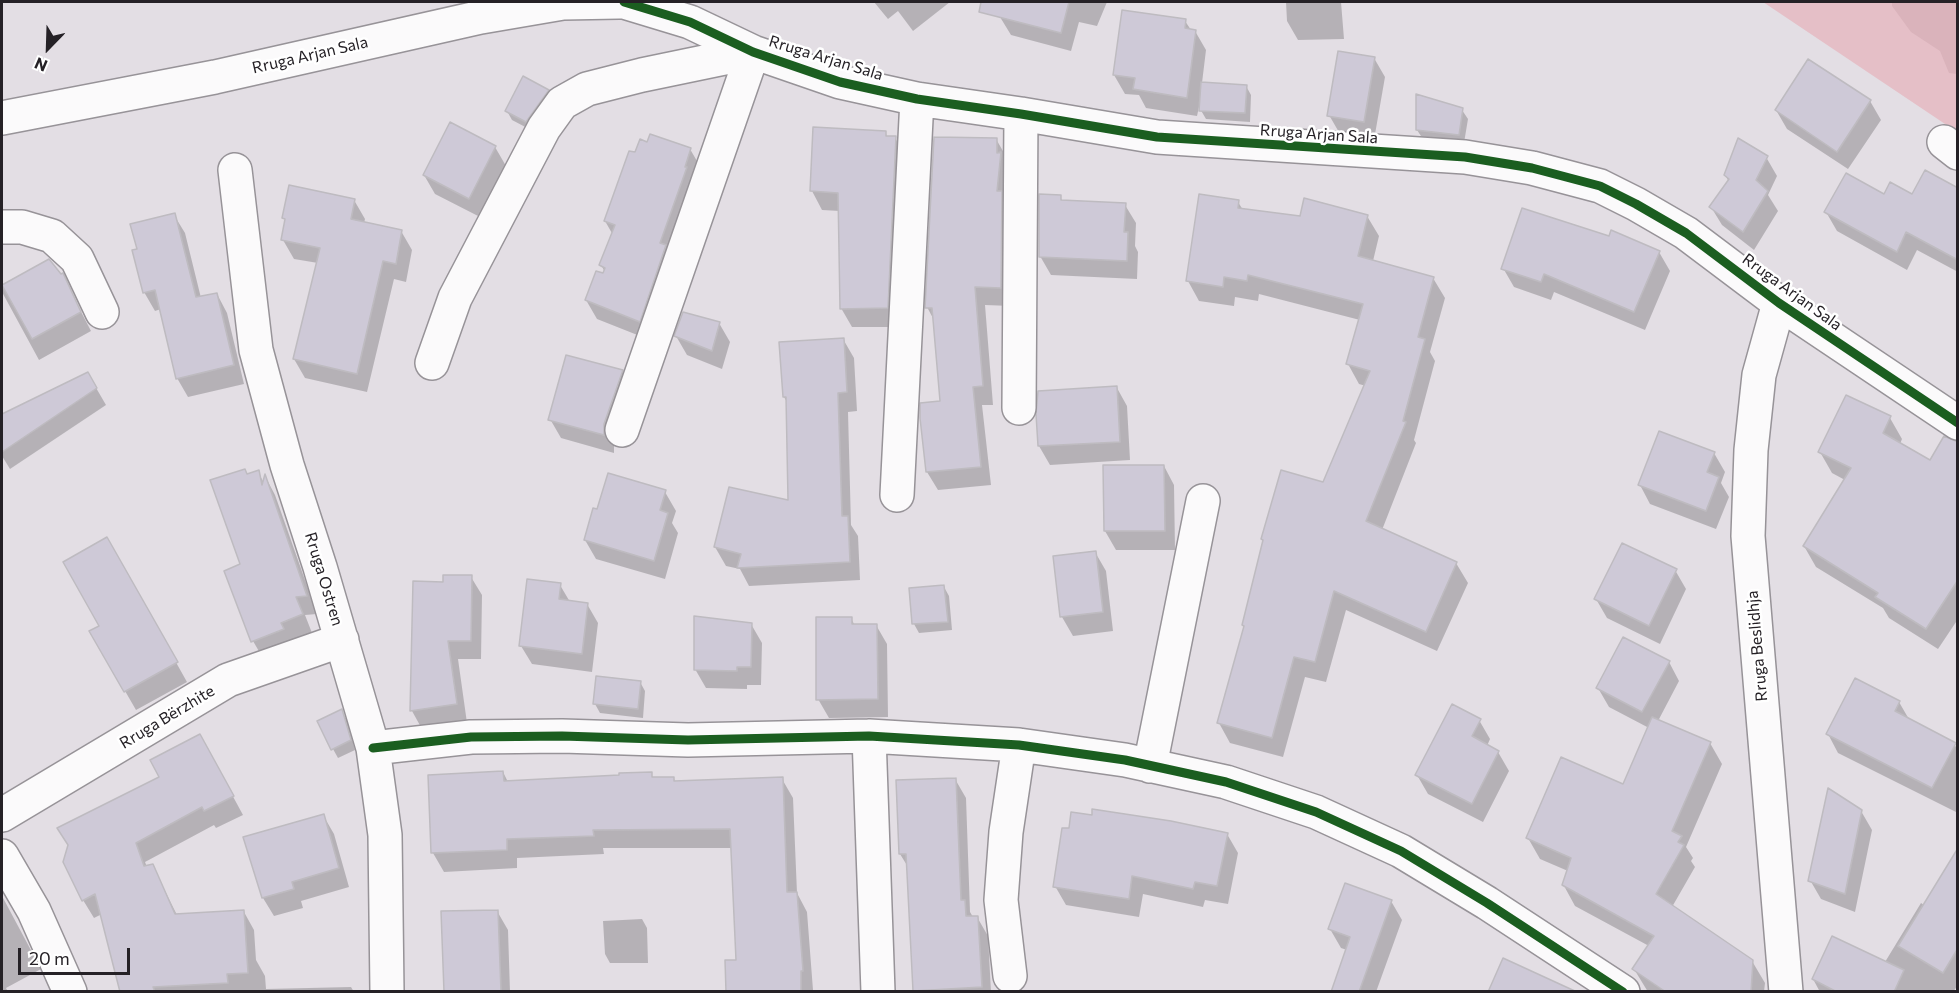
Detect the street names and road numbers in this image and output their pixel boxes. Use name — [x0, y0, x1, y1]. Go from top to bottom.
street label: Rruga Arjan Sala — [250, 32, 370, 78]
street label: Rruga Arjan Sala — [767, 32, 885, 84]
street label: Rruga Arjan Sala — [1259, 120, 1379, 148]
street label: Rruga Arjan Sala — [1738, 249, 1846, 335]
street label: Rruga Ostren — [301, 530, 347, 628]
street label: Rruga Beslidhja — [1743, 590, 1771, 702]
street label: Rruga Bërzhite — [116, 681, 218, 753]

